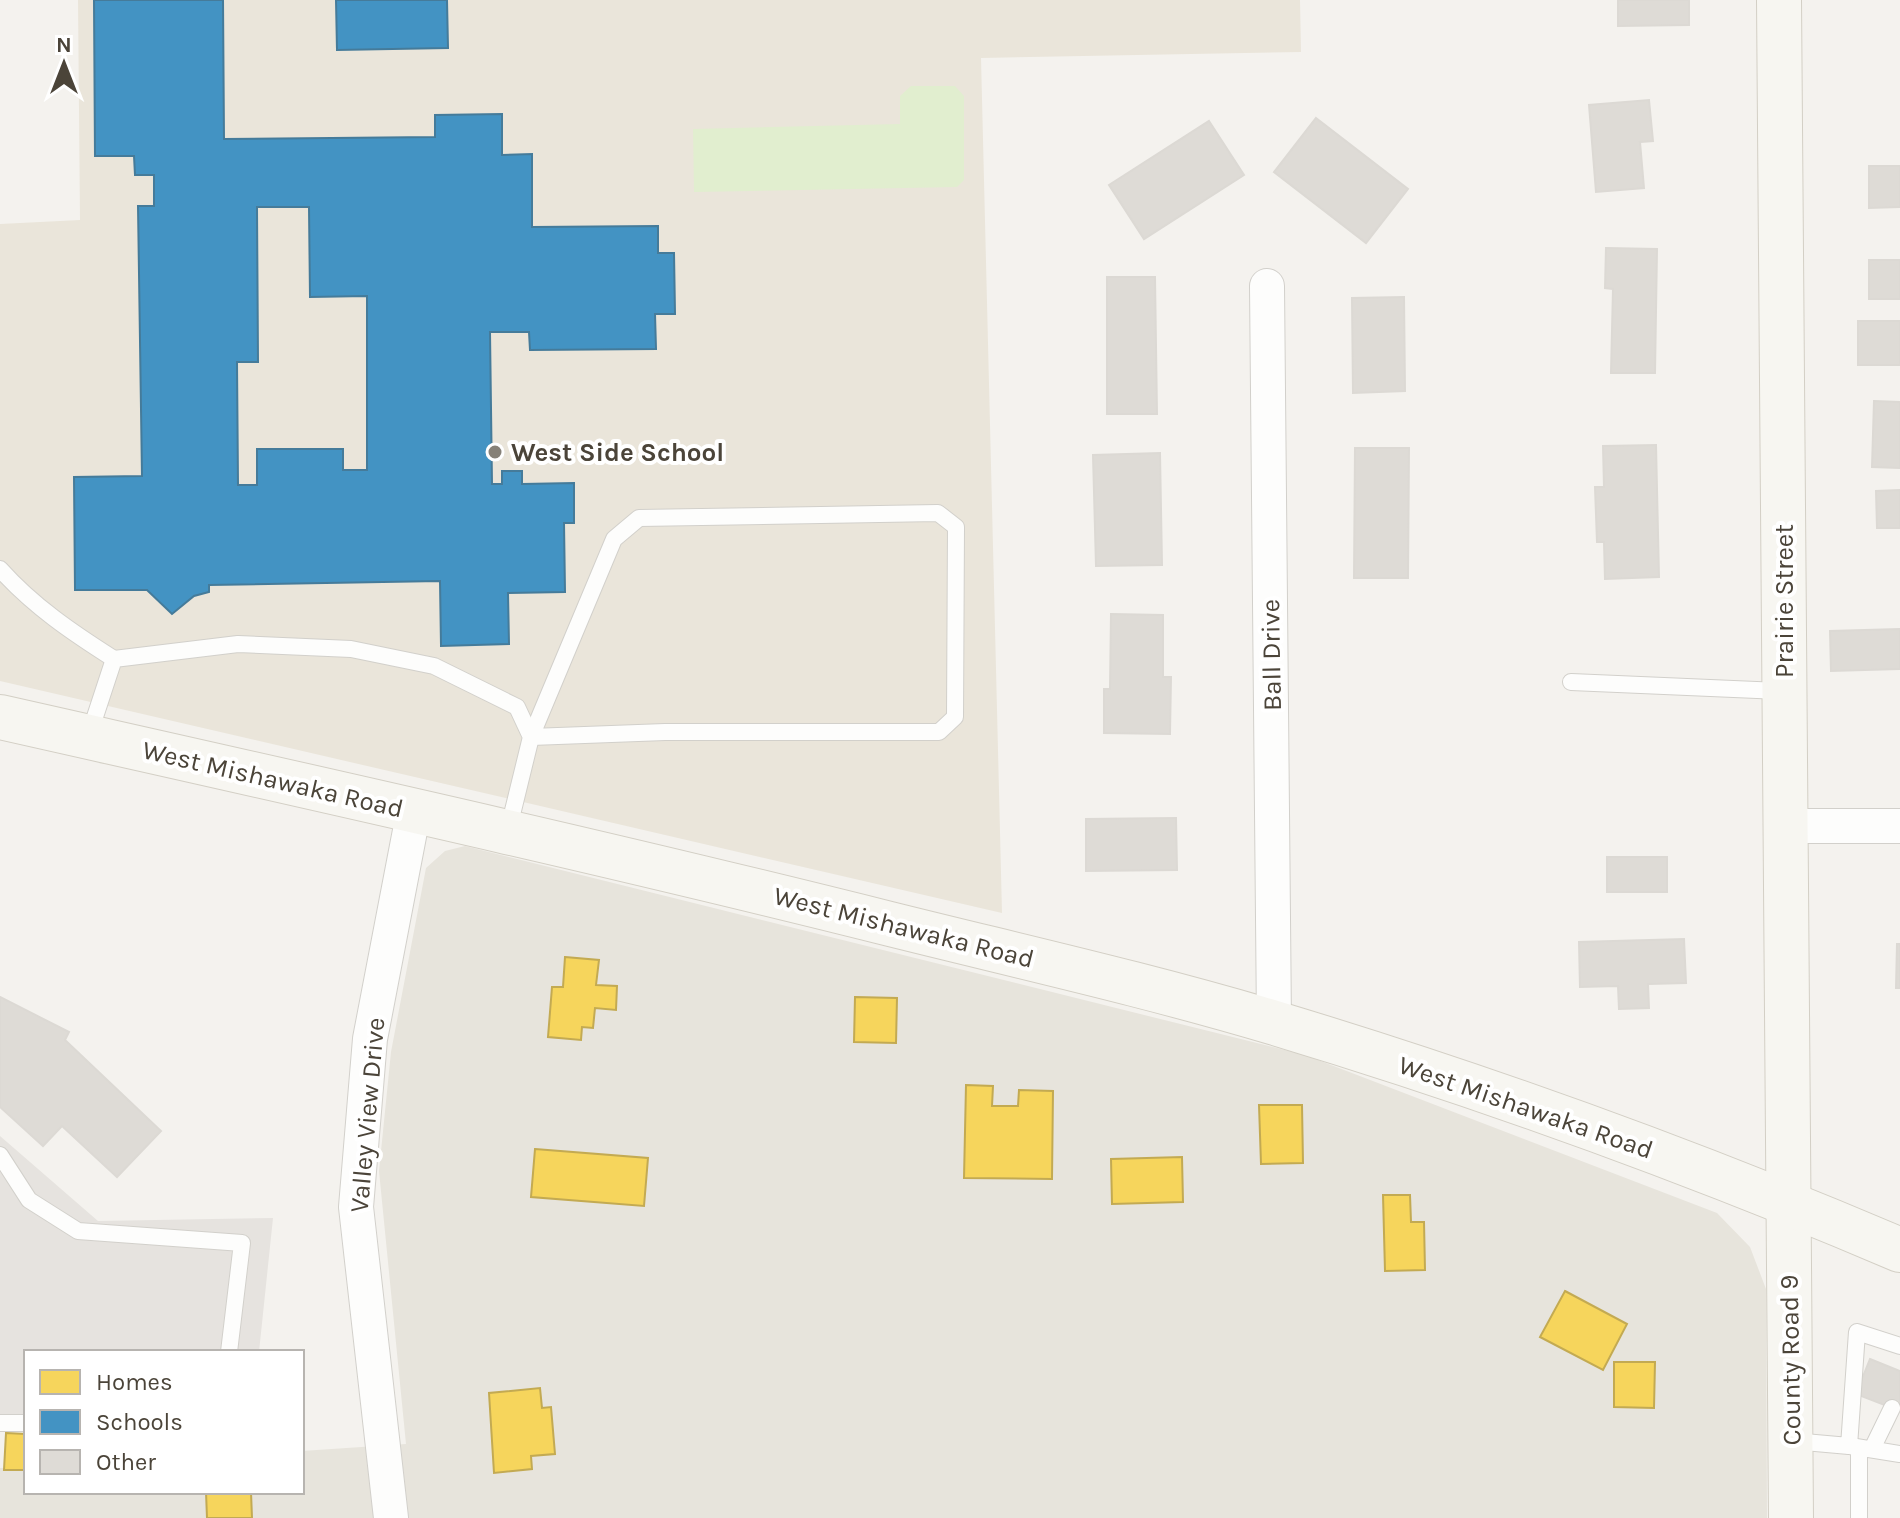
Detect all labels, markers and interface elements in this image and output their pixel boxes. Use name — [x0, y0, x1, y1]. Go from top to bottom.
north arrow — [24, 24, 104, 104]
text: N — [56, 32, 72, 58]
place label: West Side School — [511, 437, 724, 468]
marker: West Side School — [486, 443, 504, 461]
street label: Prairie Street — [1769, 524, 1800, 678]
street label: Ball Drive — [1255, 599, 1288, 711]
street label: West Mishawaka Road — [139, 734, 406, 825]
street label: West Mishawaka Road — [771, 880, 1037, 975]
street label: Valley View Drive — [344, 1016, 391, 1214]
street label: West Mishawaka Road — [1395, 1049, 1657, 1166]
street label: County Road 9 — [1774, 1274, 1807, 1446]
legend — [24, 1350, 304, 1494]
text: Homes — [96, 1368, 173, 1396]
text: Schools — [96, 1408, 183, 1436]
text: Other — [96, 1448, 156, 1476]

